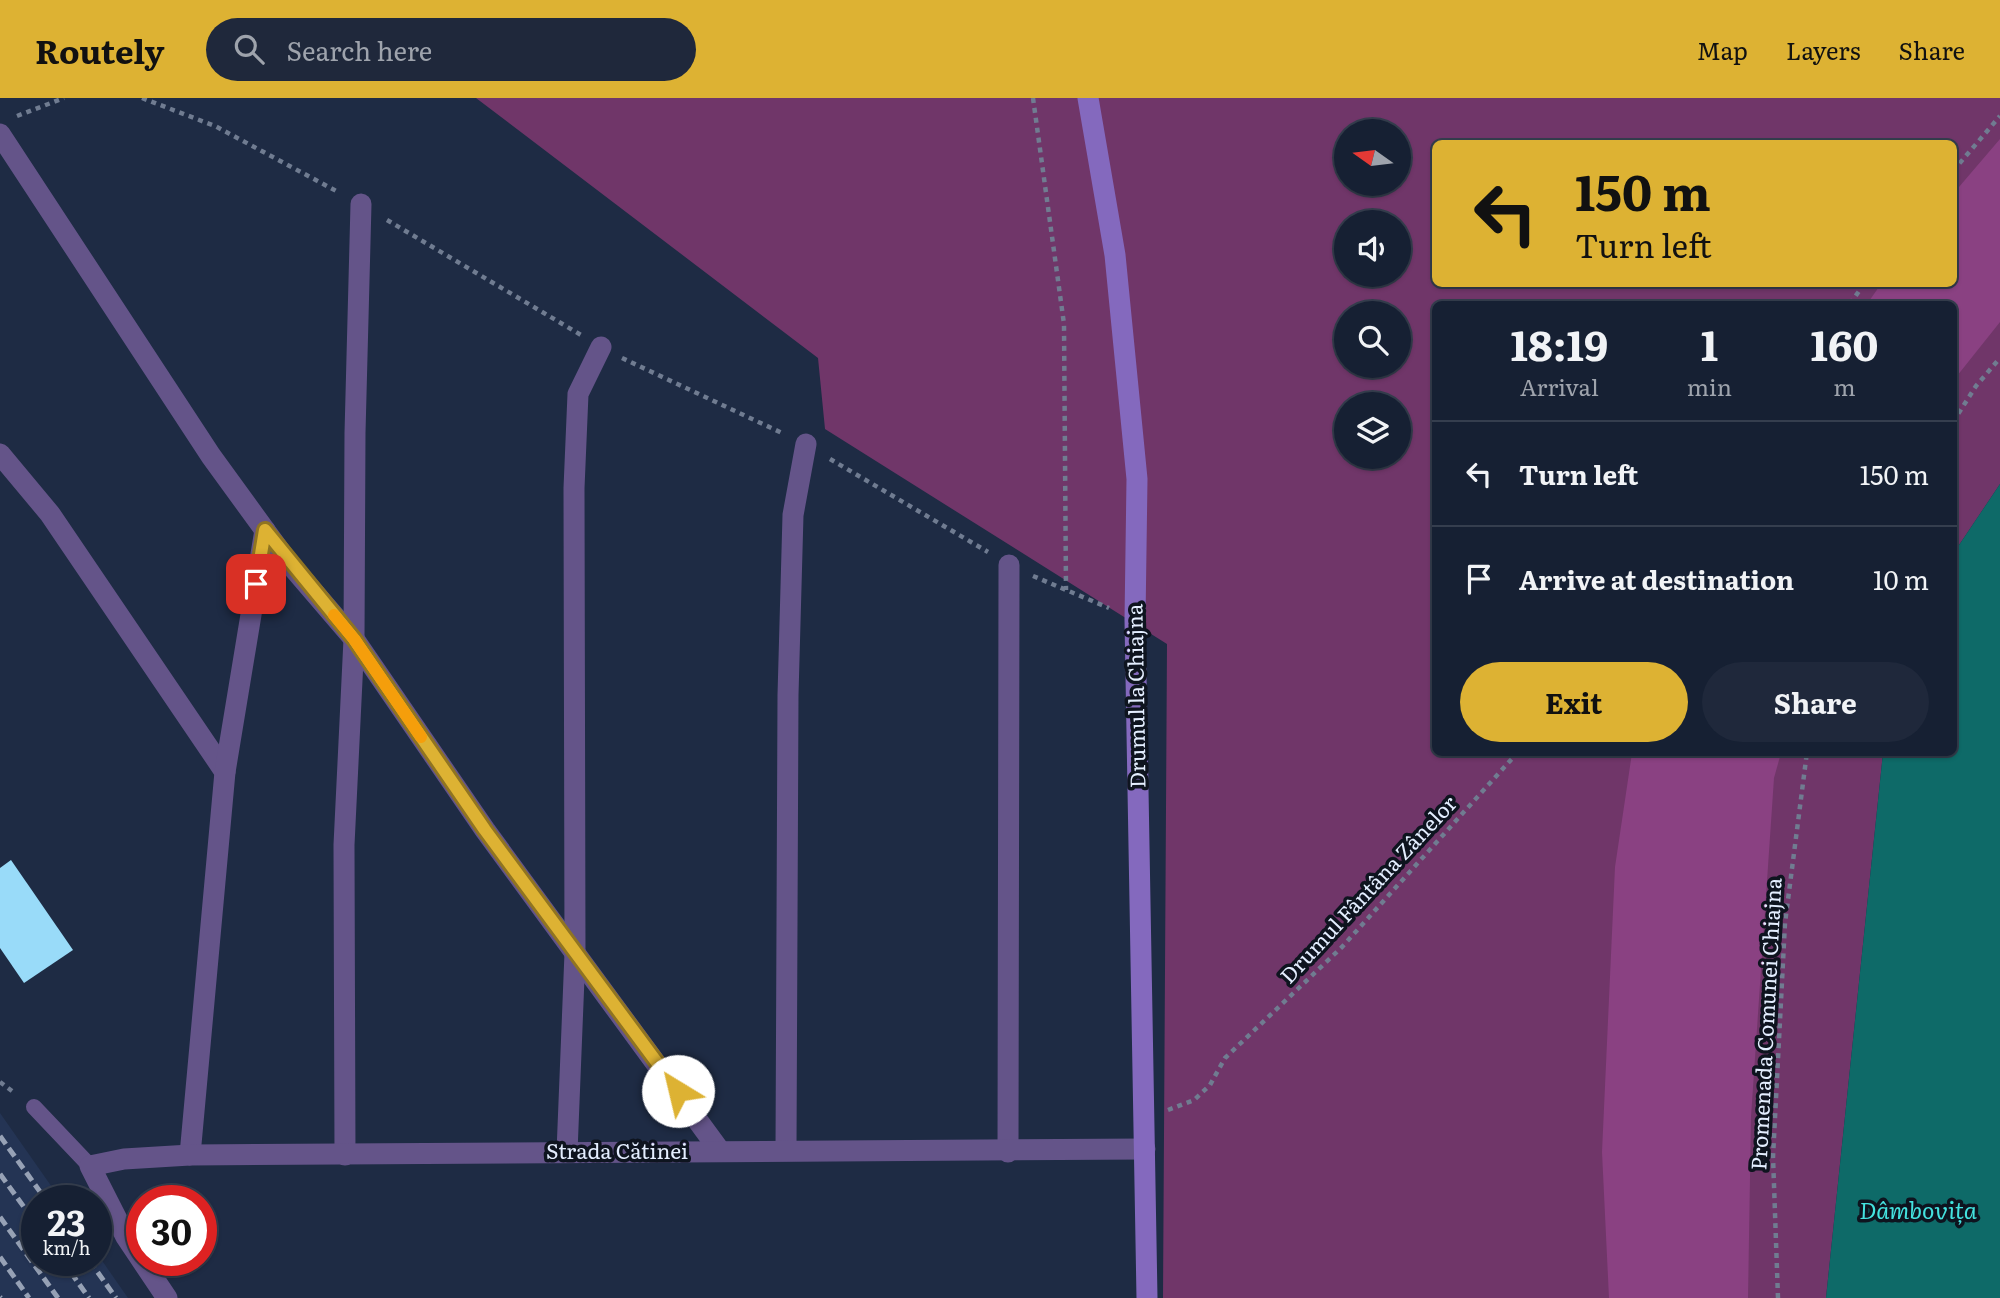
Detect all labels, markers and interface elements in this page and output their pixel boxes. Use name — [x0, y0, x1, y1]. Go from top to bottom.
search box — [206, 18, 696, 81]
text: Routely — [35, 25, 164, 74]
icon: search — [230, 30, 268, 68]
text: Search here — [286, 30, 432, 69]
text: Map — [1697, 32, 1748, 67]
text: Layers — [1786, 32, 1860, 67]
text: Share — [1898, 32, 1965, 67]
north arrow — [1334, 119, 1410, 196]
map controls — [1334, 119, 1411, 469]
text: 150 m — [1575, 153, 1711, 226]
icon: left — [1460, 168, 1551, 259]
button: sound — [1334, 210, 1411, 287]
text: Turn left — [1575, 220, 1712, 268]
button: search — [1334, 301, 1411, 378]
text: 18:19 — [1511, 312, 1608, 374]
text: 1 — [1701, 312, 1718, 374]
text: 160 — [1811, 312, 1878, 374]
text: Arrival — [1520, 369, 1599, 403]
text: min — [1687, 369, 1732, 403]
text: m — [1833, 369, 1856, 403]
button: layers — [1334, 392, 1411, 469]
text: Turn left — [1519, 454, 1638, 493]
text: 150 m — [1860, 454, 1929, 493]
icon: left — [1460, 455, 1498, 493]
pin — [226, 554, 286, 614]
text: Arrive at destination — [1519, 559, 1794, 598]
text: 10 m — [1873, 559, 1929, 598]
icon: arrive — [1460, 560, 1498, 598]
icon: arrive — [237, 565, 275, 603]
street label: Drumul la Chiajna — [1117, 603, 1152, 788]
button: Exit — [1460, 662, 1688, 742]
button: Share — [1702, 662, 1929, 742]
street label: Drumul Fântâna Zânelor — [1272, 787, 1463, 989]
street label: Promenada Comunei Chiajna — [1741, 876, 1788, 1171]
position arrow — [641, 1054, 715, 1128]
street label: Strada Cătinei — [546, 1134, 688, 1165]
speed limit sign: 30 — [126, 1185, 217, 1276]
water label: Dâmbovița — [1859, 1192, 1977, 1226]
text: 23 — [47, 1195, 86, 1247]
text: km/h — [43, 1234, 90, 1261]

